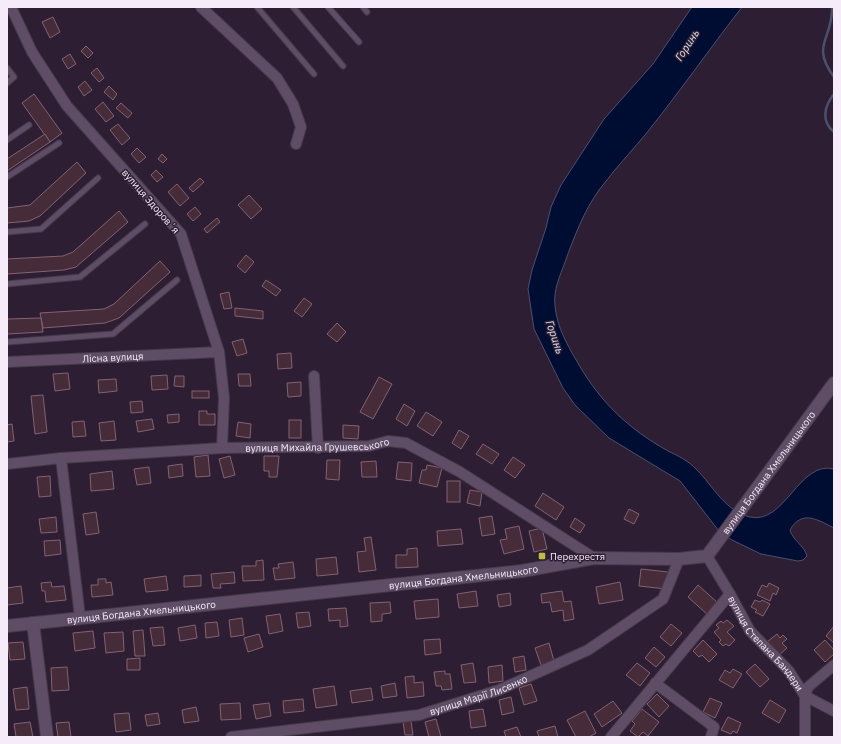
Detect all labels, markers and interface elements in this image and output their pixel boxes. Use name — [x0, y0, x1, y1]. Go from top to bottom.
water label: Горинь — [672, 27, 702, 63]
street label: вулиця Здоровʼя — [119, 166, 182, 236]
water label: Горинь — [543, 318, 567, 356]
street label: Лісна вулиця — [82, 350, 144, 365]
street label: вулиця Богдана Хмельницького — [719, 408, 819, 537]
street label: вулиця Михайла Грушевського — [245, 435, 391, 455]
place label: Перехрестя — [550, 550, 605, 563]
marker: Перехрестя — [537, 551, 547, 561]
street label: вулиця Богдана Хмельницького — [388, 562, 539, 592]
street label: вулиця Степана Бандери — [725, 594, 806, 694]
street label: вулиця Богдана Хмельницького — [66, 598, 217, 627]
street label: вулиця Марії Лисенко — [428, 672, 530, 718]

